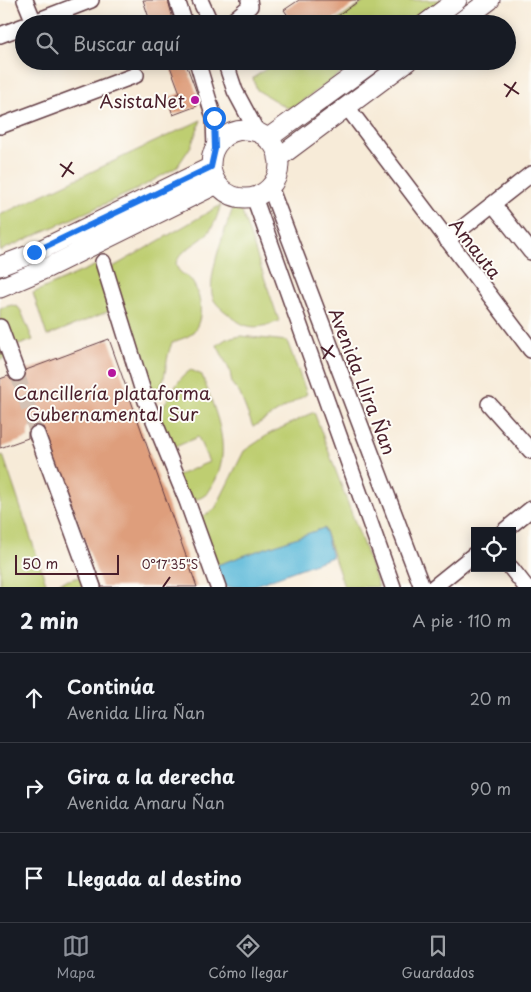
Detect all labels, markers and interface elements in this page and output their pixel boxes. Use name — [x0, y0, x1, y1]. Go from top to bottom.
search box — [15, 15, 516, 70]
icon: search — [33, 29, 61, 57]
text: Buscar aquí — [73, 29, 180, 57]
place label: AsistaNet — [100, 87, 185, 114]
marker: AsistaNet — [189, 94, 201, 106]
route start — [203, 107, 226, 130]
street label: Amauta — [444, 212, 509, 285]
route end — [23, 241, 46, 264]
street label: Avenida Llira Ñan — [323, 304, 403, 458]
marker: Cancillería plataforma Gubernamental Sur — [106, 367, 118, 379]
place label: Cancillería plataforma Gubernamental Sur — [14, 379, 211, 427]
map controls — [471, 527, 516, 572]
button: locate — [471, 527, 516, 572]
scale bar — [15, 552, 119, 575]
text: 50 m — [22, 553, 58, 574]
text: 0°17'35"S — [142, 555, 198, 573]
text: 2 min — [20, 604, 79, 636]
text: A pie · 110 m — [413, 608, 511, 632]
text: Continúa — [67, 672, 155, 700]
icon: ahead — [20, 684, 48, 712]
text: 20 m — [470, 686, 511, 710]
text: Avenida Llira Ñan — [67, 700, 205, 724]
text: Gira a la derecha — [67, 762, 235, 790]
icon: right — [20, 774, 48, 802]
text: 90 m — [470, 776, 511, 800]
text: Avenida Amaru Ñan — [67, 790, 225, 814]
icon: arrive — [20, 864, 48, 892]
text: Llegada al destino — [67, 864, 241, 892]
tab: Mapa — [57, 932, 95, 983]
tab: Cómo llegar — [208, 932, 288, 983]
tab: Guardados — [402, 932, 474, 983]

